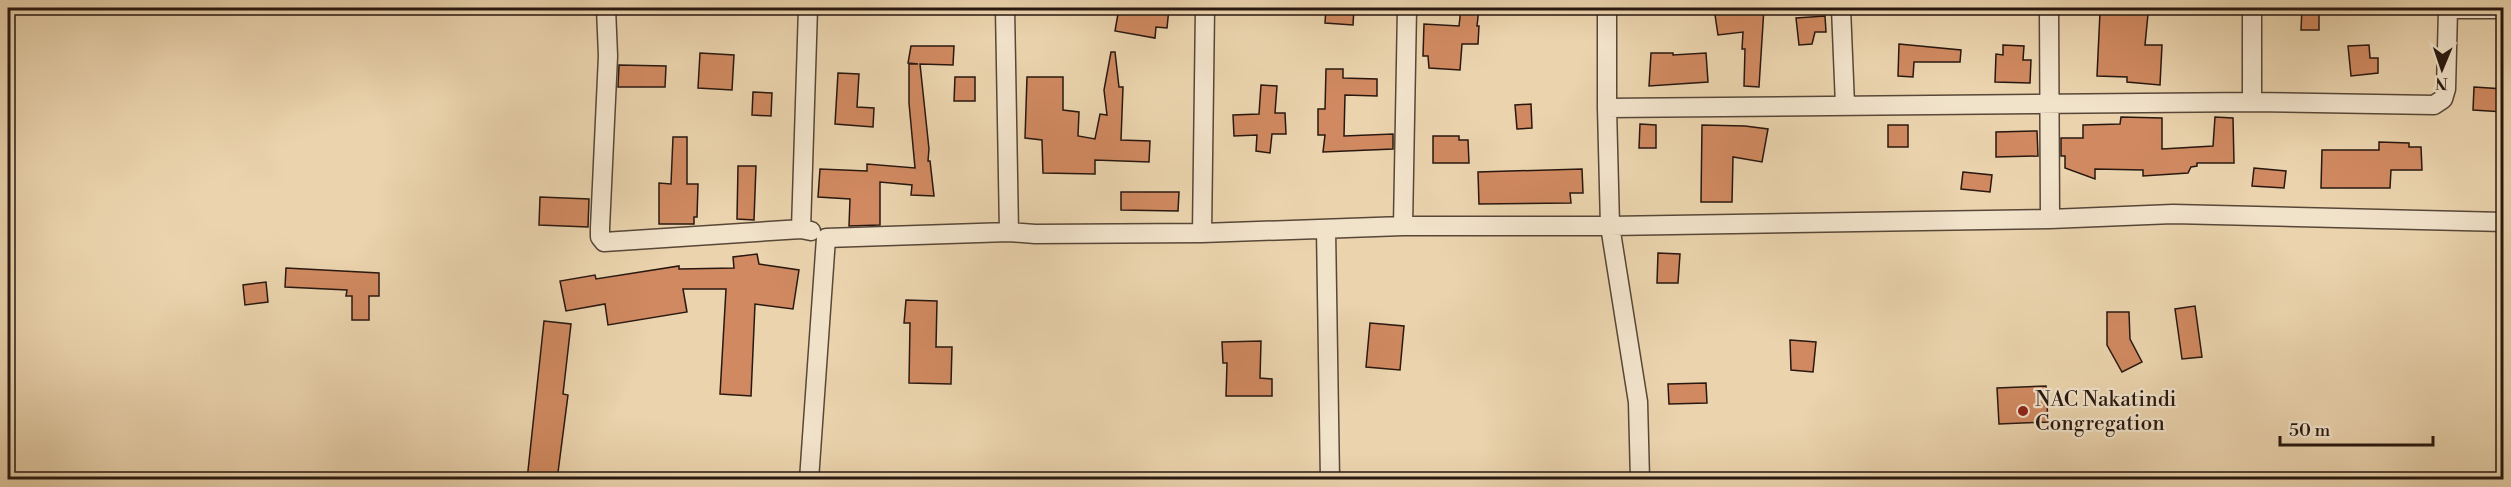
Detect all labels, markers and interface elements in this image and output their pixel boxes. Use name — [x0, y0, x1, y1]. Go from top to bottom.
north arrow — [2412, 39, 2472, 99]
text: N — [2434, 73, 2448, 93]
place label: NAC Nakatindi Congregation — [2035, 387, 2177, 437]
marker: NAC Nakatindi Congregation — [2016, 404, 2030, 418]
scale bar — [2280, 409, 2433, 447]
text: 50 m — [2289, 419, 2331, 442]

